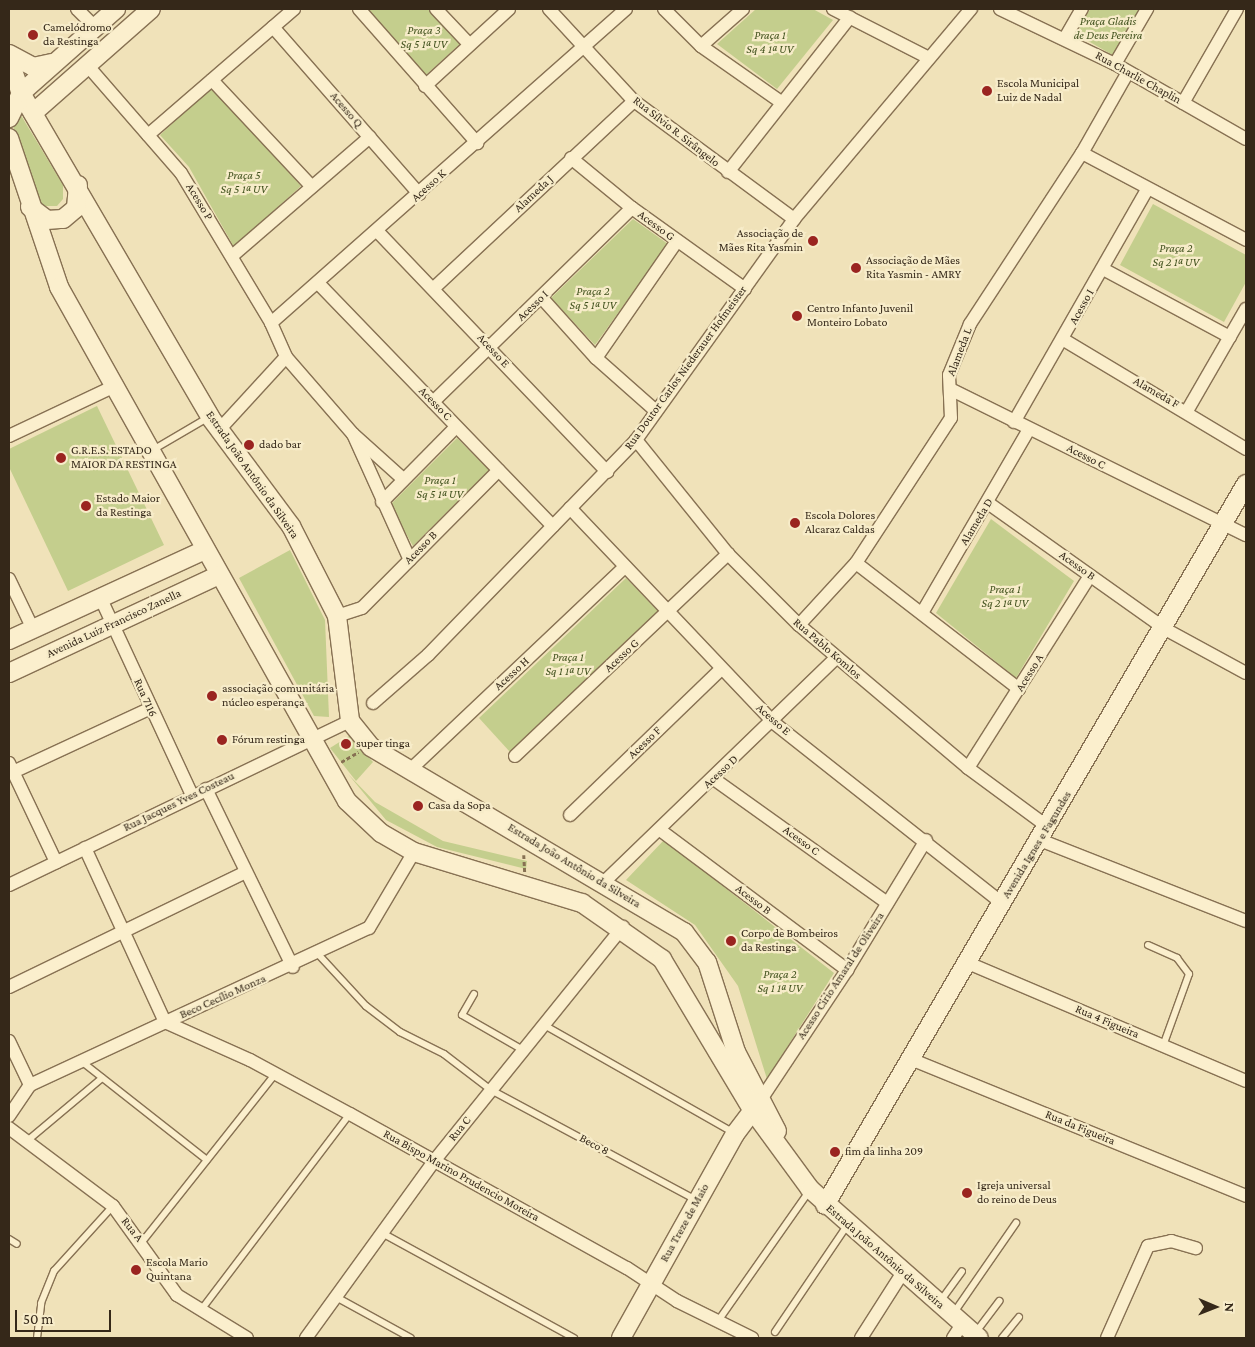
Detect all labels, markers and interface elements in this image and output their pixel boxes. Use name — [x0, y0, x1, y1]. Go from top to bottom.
park label: Praça Gladis de Deus Pereira — [1074, 15, 1142, 43]
place label: Camelódromo da Restinga — [43, 21, 111, 49]
park label: Praça 3 Sq 5 1ª UV — [401, 24, 447, 52]
marker: Camelódromo da Restinga — [27, 29, 39, 41]
park label: Praça 1 Sq 4 1ª UV — [746, 29, 794, 57]
street label: Rua Charlie Chaplin — [1093, 48, 1183, 108]
place label: Escola Municipal Luiz de Nadal — [997, 77, 1079, 105]
marker: Escola Municipal Luiz de Nadal — [981, 85, 993, 97]
street label: Acesso Q — [327, 89, 365, 131]
street label: Rua Sílvio R. Sirângelo — [630, 94, 722, 170]
street label: Acesso K — [409, 167, 449, 205]
park label: Praça 5 Sq 5 1ª UV — [221, 169, 267, 197]
street label: Alameda J — [511, 172, 557, 216]
street label: Acesso P — [182, 181, 216, 223]
street label: Acesso G — [635, 208, 677, 244]
place label: Associação de Mães Rita Yasmin — [719, 227, 803, 255]
marker: Associação de Mães Rita Yasmin — [807, 235, 819, 247]
park label: Praça 2 Sq 2 1ª UV — [1153, 242, 1199, 270]
place label: Associação de Mães Rita Yasmin - AMRY — [866, 254, 961, 282]
marker: Associação de Mães Rita Yasmin - AMRY — [850, 262, 862, 274]
street label: Rua Doutor Carlos Niederauer Hofmeister — [622, 283, 750, 453]
park label: Praça 2 Sq 5 1ª UV — [570, 285, 616, 313]
street label: Acesso I — [1066, 287, 1098, 327]
street label: Acesso I — [514, 288, 552, 324]
place label: Centro Infanto Juvenil Monteiro Lobato — [807, 302, 913, 330]
marker: Centro Infanto Juvenil Monteiro Lobato — [791, 310, 803, 322]
street label: Alameda L — [944, 326, 976, 378]
street label: Acesso E — [474, 331, 512, 371]
street label: Alameda F — [1131, 374, 1181, 412]
street label: Acesso C — [415, 384, 455, 424]
street label: Estrada João Antônio da Silveira — [202, 408, 302, 542]
place label: dado bar — [259, 438, 301, 452]
marker: dado bar — [243, 439, 255, 451]
street label: Acesso C — [1064, 441, 1108, 473]
place label: G.R.E.S. ESTADO MAIOR DA RESTINGA — [71, 444, 177, 472]
marker: G.R.E.S. ESTADO MAIOR DA RESTINGA — [55, 452, 67, 464]
park label: Praça 1 Sq 5 1ª UV — [417, 474, 463, 502]
place label: Estado Maior da Restinga — [96, 492, 160, 520]
street label: Alameda D — [957, 496, 997, 548]
marker: Estado Maior da Restinga — [80, 500, 92, 512]
place label: Escola Dolores Alcaraz Caldas — [805, 509, 875, 537]
marker: Escola Dolores Alcaraz Caldas — [789, 517, 801, 529]
street label: Acesso B — [401, 528, 441, 568]
street label: Acesso B — [1056, 548, 1098, 584]
park label: Praça 1 Sq 2 1ª UV — [982, 583, 1028, 611]
street label: Avenida Luiz Francisco Zanella — [44, 586, 184, 662]
street label: Rua Pablo Komlos — [790, 615, 864, 683]
street label: Acesso G — [602, 636, 642, 676]
park label: Praça 1 Sq 1 1ª UV — [545, 651, 591, 679]
street label: Acesso A — [1013, 652, 1047, 694]
street label: Acesso H — [492, 654, 532, 694]
street label: Rua 7116 — [130, 677, 160, 719]
place label: associação comunitária núcleo esperança — [222, 682, 334, 710]
marker: associação comunitária núcleo esperança — [206, 690, 218, 702]
street label: Acesso E — [753, 701, 793, 739]
street label: Acesso F — [625, 724, 665, 762]
place label: Fórum restinga — [232, 733, 305, 747]
marker: Fórum restinga — [216, 734, 228, 746]
place label: super tinga — [356, 737, 410, 751]
marker: super tinga — [340, 738, 352, 750]
street label: Acesso D — [700, 752, 742, 792]
street label: Rua Jacques Yves Costeau — [121, 769, 237, 835]
street label: Avenida Ignes e Fagundes — [999, 789, 1075, 901]
place label: Casa da Sopa — [428, 799, 491, 813]
marker: Casa da Sopa — [412, 800, 424, 812]
street label: Estrada João Antônio da Silveira — [505, 821, 643, 911]
street label: Acesso C — [780, 823, 822, 859]
street label: Acesso B — [732, 882, 774, 918]
street label: Acesso Cirio Amaral de Oliveira — [794, 910, 888, 1042]
place label: Corpo de Bombeiros da Restinga — [741, 927, 838, 955]
marker: Corpo de Bombeiros da Restinga — [725, 935, 737, 947]
park label: Praça 2 Sq 1 1ª UV — [757, 968, 803, 996]
street label: Beco Cecílio Monza — [178, 972, 268, 1022]
street label: Rua 4 Figueira — [1073, 1002, 1141, 1042]
street label: Rua da Figueira — [1043, 1107, 1117, 1149]
street label: Rua C — [446, 1114, 474, 1144]
street label: Rua Bispo Marino Prudencio Moreira — [381, 1127, 541, 1225]
street label: Beco 8 — [577, 1131, 611, 1159]
place label: fim da linha 209 — [845, 1145, 923, 1159]
marker: fim da linha 209 — [829, 1146, 841, 1158]
place label: Igreja universal do reino de Deus — [977, 1179, 1057, 1207]
street label: Rua Treze de Maio — [657, 1181, 713, 1265]
marker: Igreja universal do reino de Deus — [961, 1187, 973, 1199]
street label: Estrada João Antônio da Silveira — [823, 1202, 947, 1312]
street label: Rua A — [118, 1215, 146, 1245]
place label: Escola Mario Quintana — [146, 1256, 208, 1284]
marker: Escola Mario Quintana — [130, 1264, 142, 1276]
north arrow — [1190, 1282, 1240, 1332]
scale bar — [18, 1300, 114, 1332]
text: N — [1222, 1302, 1238, 1312]
text: 50 m — [23, 1311, 53, 1327]

